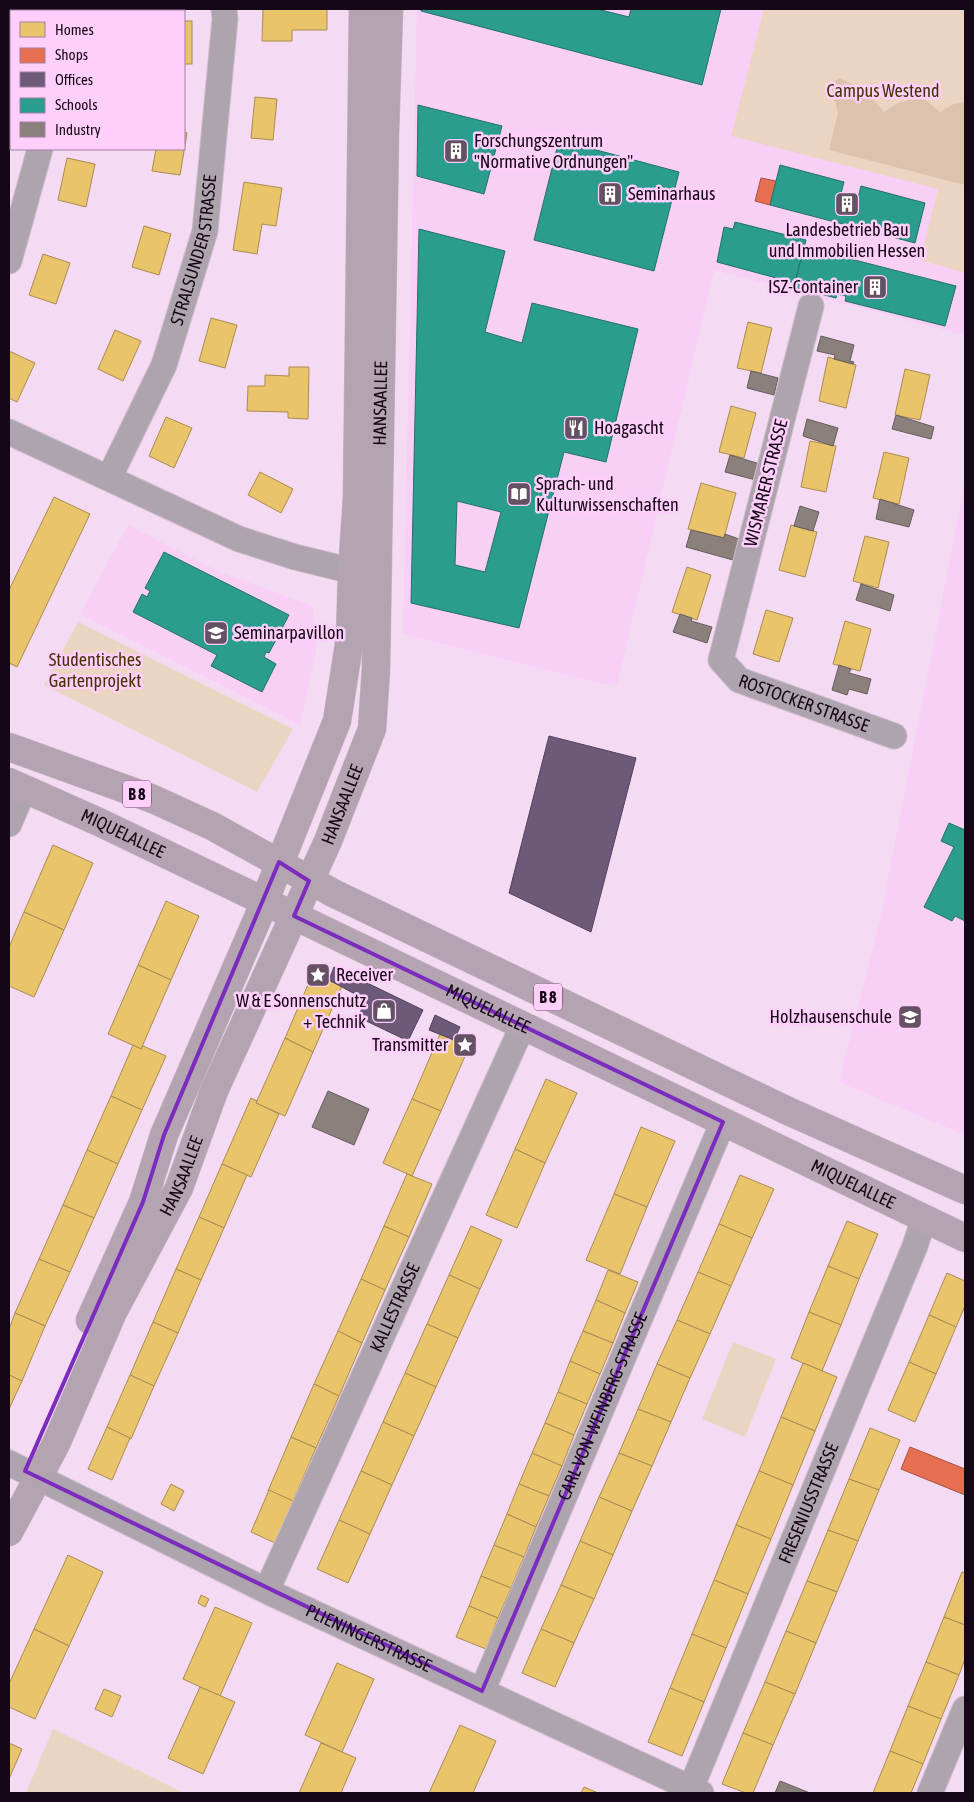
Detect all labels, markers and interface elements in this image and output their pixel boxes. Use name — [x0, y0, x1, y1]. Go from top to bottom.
legend — [10, 10, 185, 150]
text: Homes — [55, 21, 94, 38]
text: Shops — [55, 46, 88, 63]
text: Offices — [55, 71, 93, 88]
park label: Campus Westend — [827, 80, 939, 101]
text: Schools — [55, 96, 98, 113]
text: Industry — [55, 121, 101, 138]
place label: Forschungszentrum "Normative Ordnungen" — [474, 130, 633, 172]
building icon: Forschungszentrum "Normative Ordnungen" — [443, 138, 469, 164]
street label: STRALSUNDER STRASSE — [166, 173, 220, 328]
building icon: Seminarhaus — [597, 181, 623, 207]
place label: Seminarhaus — [628, 183, 715, 204]
building icon: Landesbetrieb Bau und Immobilien Hessen — [834, 191, 860, 217]
place label: Landesbetrieb Bau und Immobilien Hessen — [769, 219, 925, 261]
building icon: ISZ-Container — [862, 274, 888, 300]
place label: ISZ-Container — [768, 276, 859, 297]
street label: HANSAALLEE — [369, 361, 391, 446]
restaurant icon: Hoagascht — [563, 415, 589, 441]
place label: Hoagascht — [594, 417, 664, 438]
street label: WISMARER STRASSE — [740, 417, 792, 549]
place label: Sprach- und Kulturwissenschaften — [536, 473, 679, 515]
library icon: Sprach- und Kulturwissenschaften — [506, 481, 532, 507]
school or university icon: Seminarpavillon — [203, 620, 229, 646]
place label: Seminarpavillon — [234, 622, 344, 643]
park label: Studentisches Gartenprojekt — [49, 649, 141, 691]
street label: ROSTOCKER STRASSE — [736, 670, 872, 736]
street label: HANSAALLEE — [317, 761, 367, 848]
road number: B 8 — [123, 781, 151, 808]
street label: MIQUELALLEE — [78, 804, 169, 862]
place icon: Receiver — [305, 962, 331, 988]
place label: Receiver — [336, 964, 393, 985]
street label: MIQUELALLEE — [443, 979, 534, 1038]
road number: B 8 — [534, 984, 562, 1010]
place label: W & E Sonnenschutz + Technik — [236, 990, 367, 1032]
shop icon: W & E Sonnenschutz + Technik — [371, 998, 397, 1024]
school or university icon: Holzhausenschule — [897, 1004, 923, 1030]
place label: Holzhausenschule — [770, 1006, 892, 1027]
place icon: Transmitter — [452, 1032, 478, 1058]
place label: Transmitter — [372, 1034, 449, 1055]
street label: HANSAALLEE — [155, 1133, 207, 1219]
street label: MIQUELALLEE — [808, 1155, 899, 1213]
street label: KALLESTRASSE — [365, 1259, 424, 1355]
street label: CARL-VON-WEINBERG-STRASSE — [553, 1309, 651, 1503]
street label: FRESENIUSSTRASSE — [774, 1439, 843, 1567]
street label: PLIENINGERSTRASSE — [302, 1600, 435, 1676]

